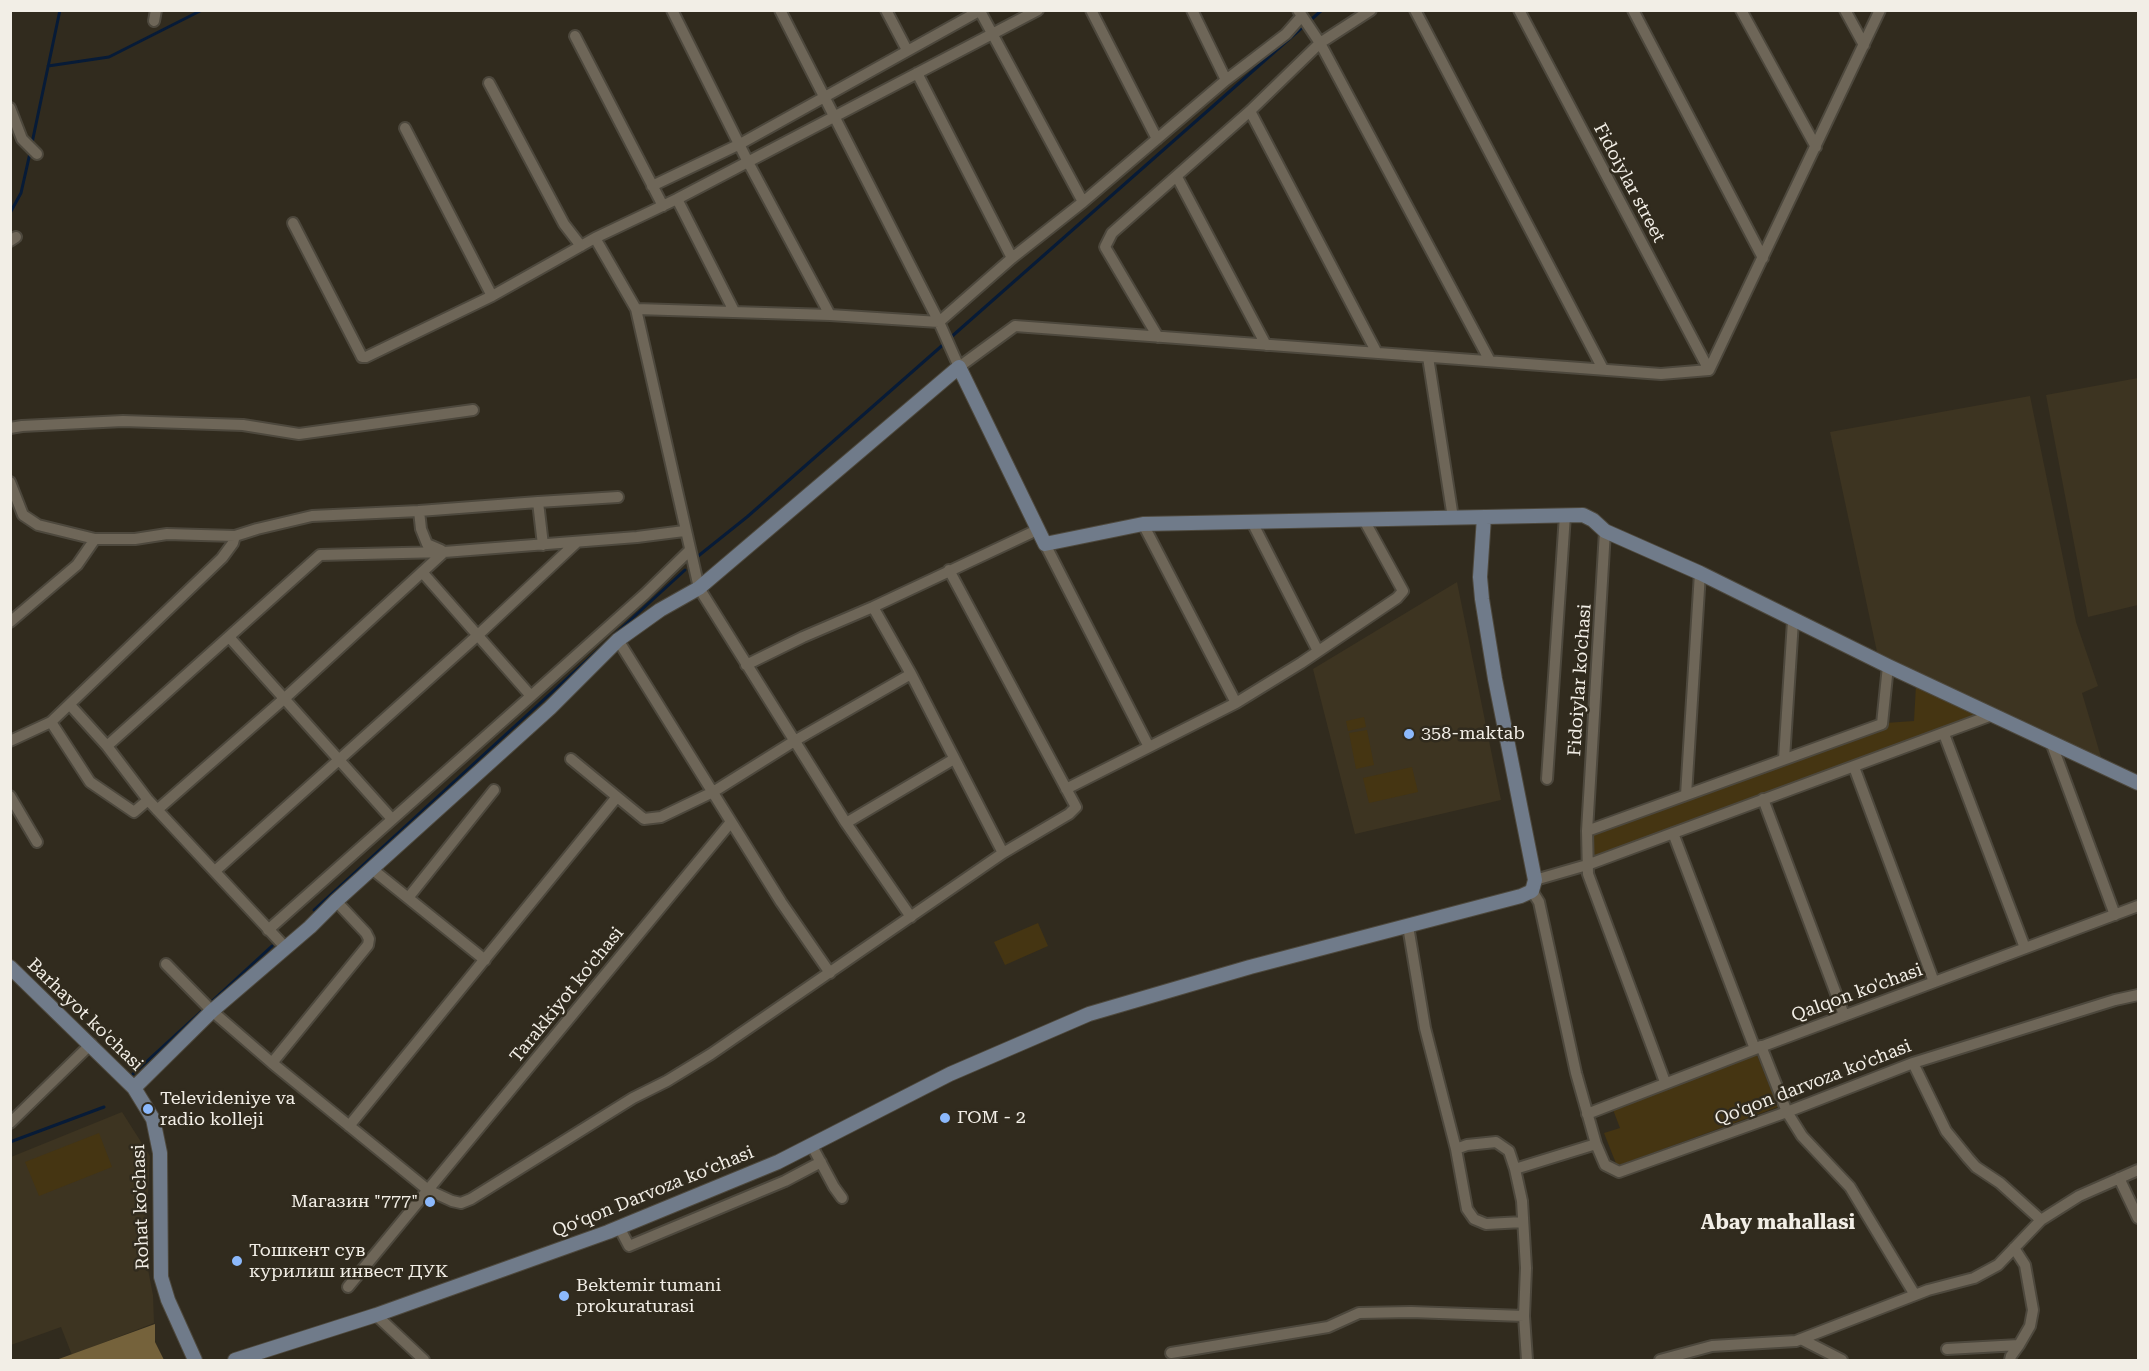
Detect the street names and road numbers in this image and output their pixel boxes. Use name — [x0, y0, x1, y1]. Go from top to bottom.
street label: Fidoiylar street — [1589, 120, 1669, 246]
street label: Fidoiylar ko'chasi — [1564, 603, 1596, 757]
street label: Tarakkiyot ko'chasi — [506, 923, 628, 1067]
street label: Barhayot ko'chasi — [23, 954, 147, 1076]
street label: Qalqon ko'chasi — [1789, 959, 1925, 1027]
street label: Qo'qon darvoza ko'chasi — [1712, 1036, 1914, 1130]
street label: Qoʻqon Darvoza koʻchasi — [549, 1142, 757, 1242]
street label: Rohat ko'chasi — [128, 1144, 154, 1270]

